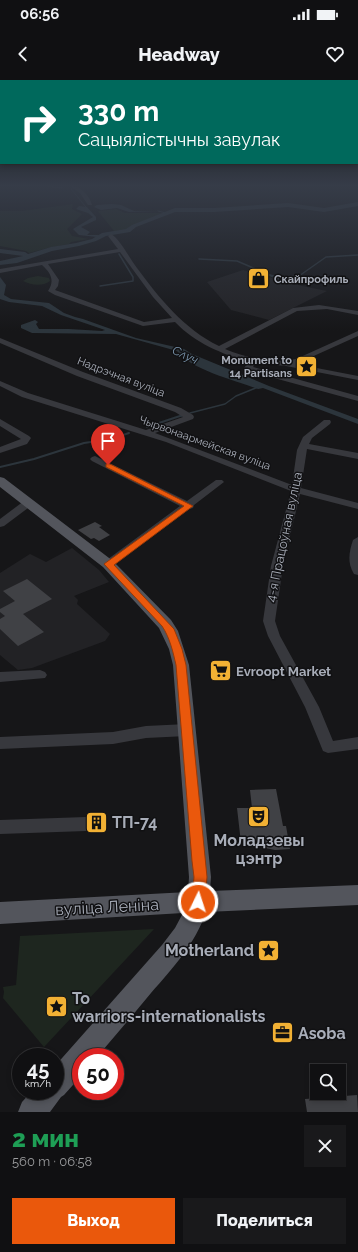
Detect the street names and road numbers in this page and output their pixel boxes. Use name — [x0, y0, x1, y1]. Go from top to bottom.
street label: Надрэчная вуліца — [75, 354, 167, 400]
street label: Чырвонаармейская вуліца — [138, 413, 272, 473]
street label: 4-я Працоўная вуліца — [263, 471, 305, 603]
street label: вуліца Леніна — [55, 895, 159, 919]

